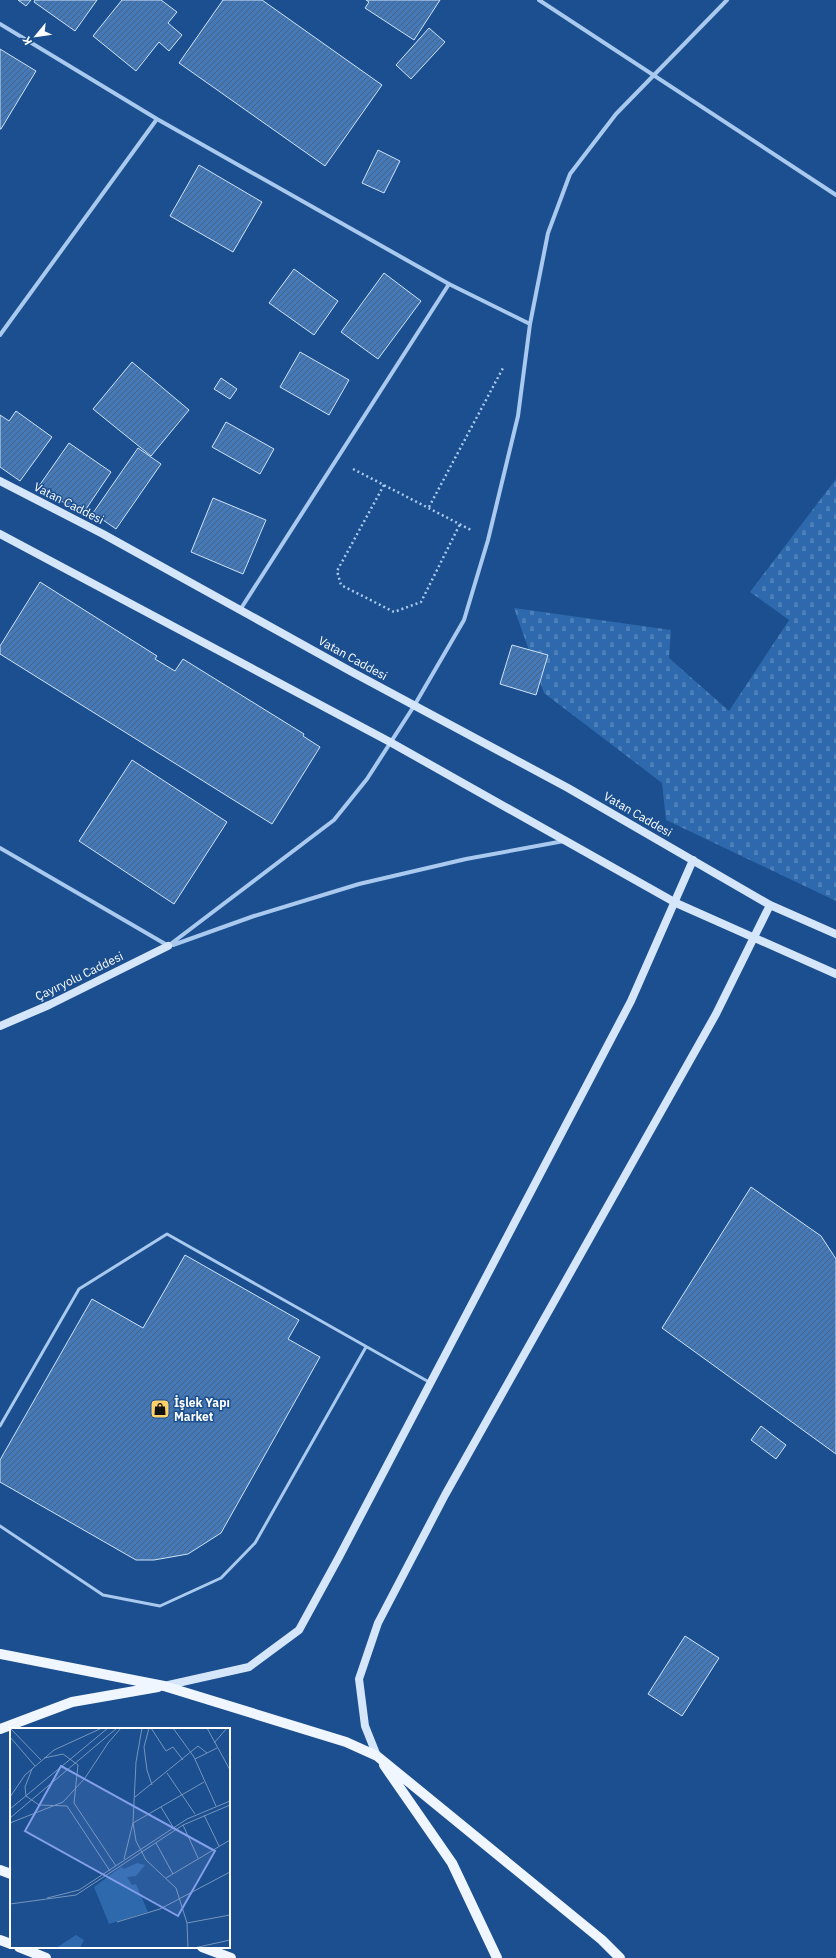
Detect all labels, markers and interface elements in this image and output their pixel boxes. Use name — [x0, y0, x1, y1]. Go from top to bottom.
north arrow — [16, 16, 56, 56]
text: K — [19, 34, 35, 48]
street label: Vatan Caddesi — [31, 479, 107, 527]
street label: Vatan Caddesi — [316, 633, 390, 683]
street label: Vatan Caddesi — [601, 788, 675, 840]
street label: Çayıryolu Caddesi — [33, 948, 125, 1004]
place label: İşlek Yapı Market — [174, 1395, 230, 1424]
shop icon: İşlek Yapı Market — [149, 1398, 171, 1420]
inset map — [10, 1728, 230, 1948]

